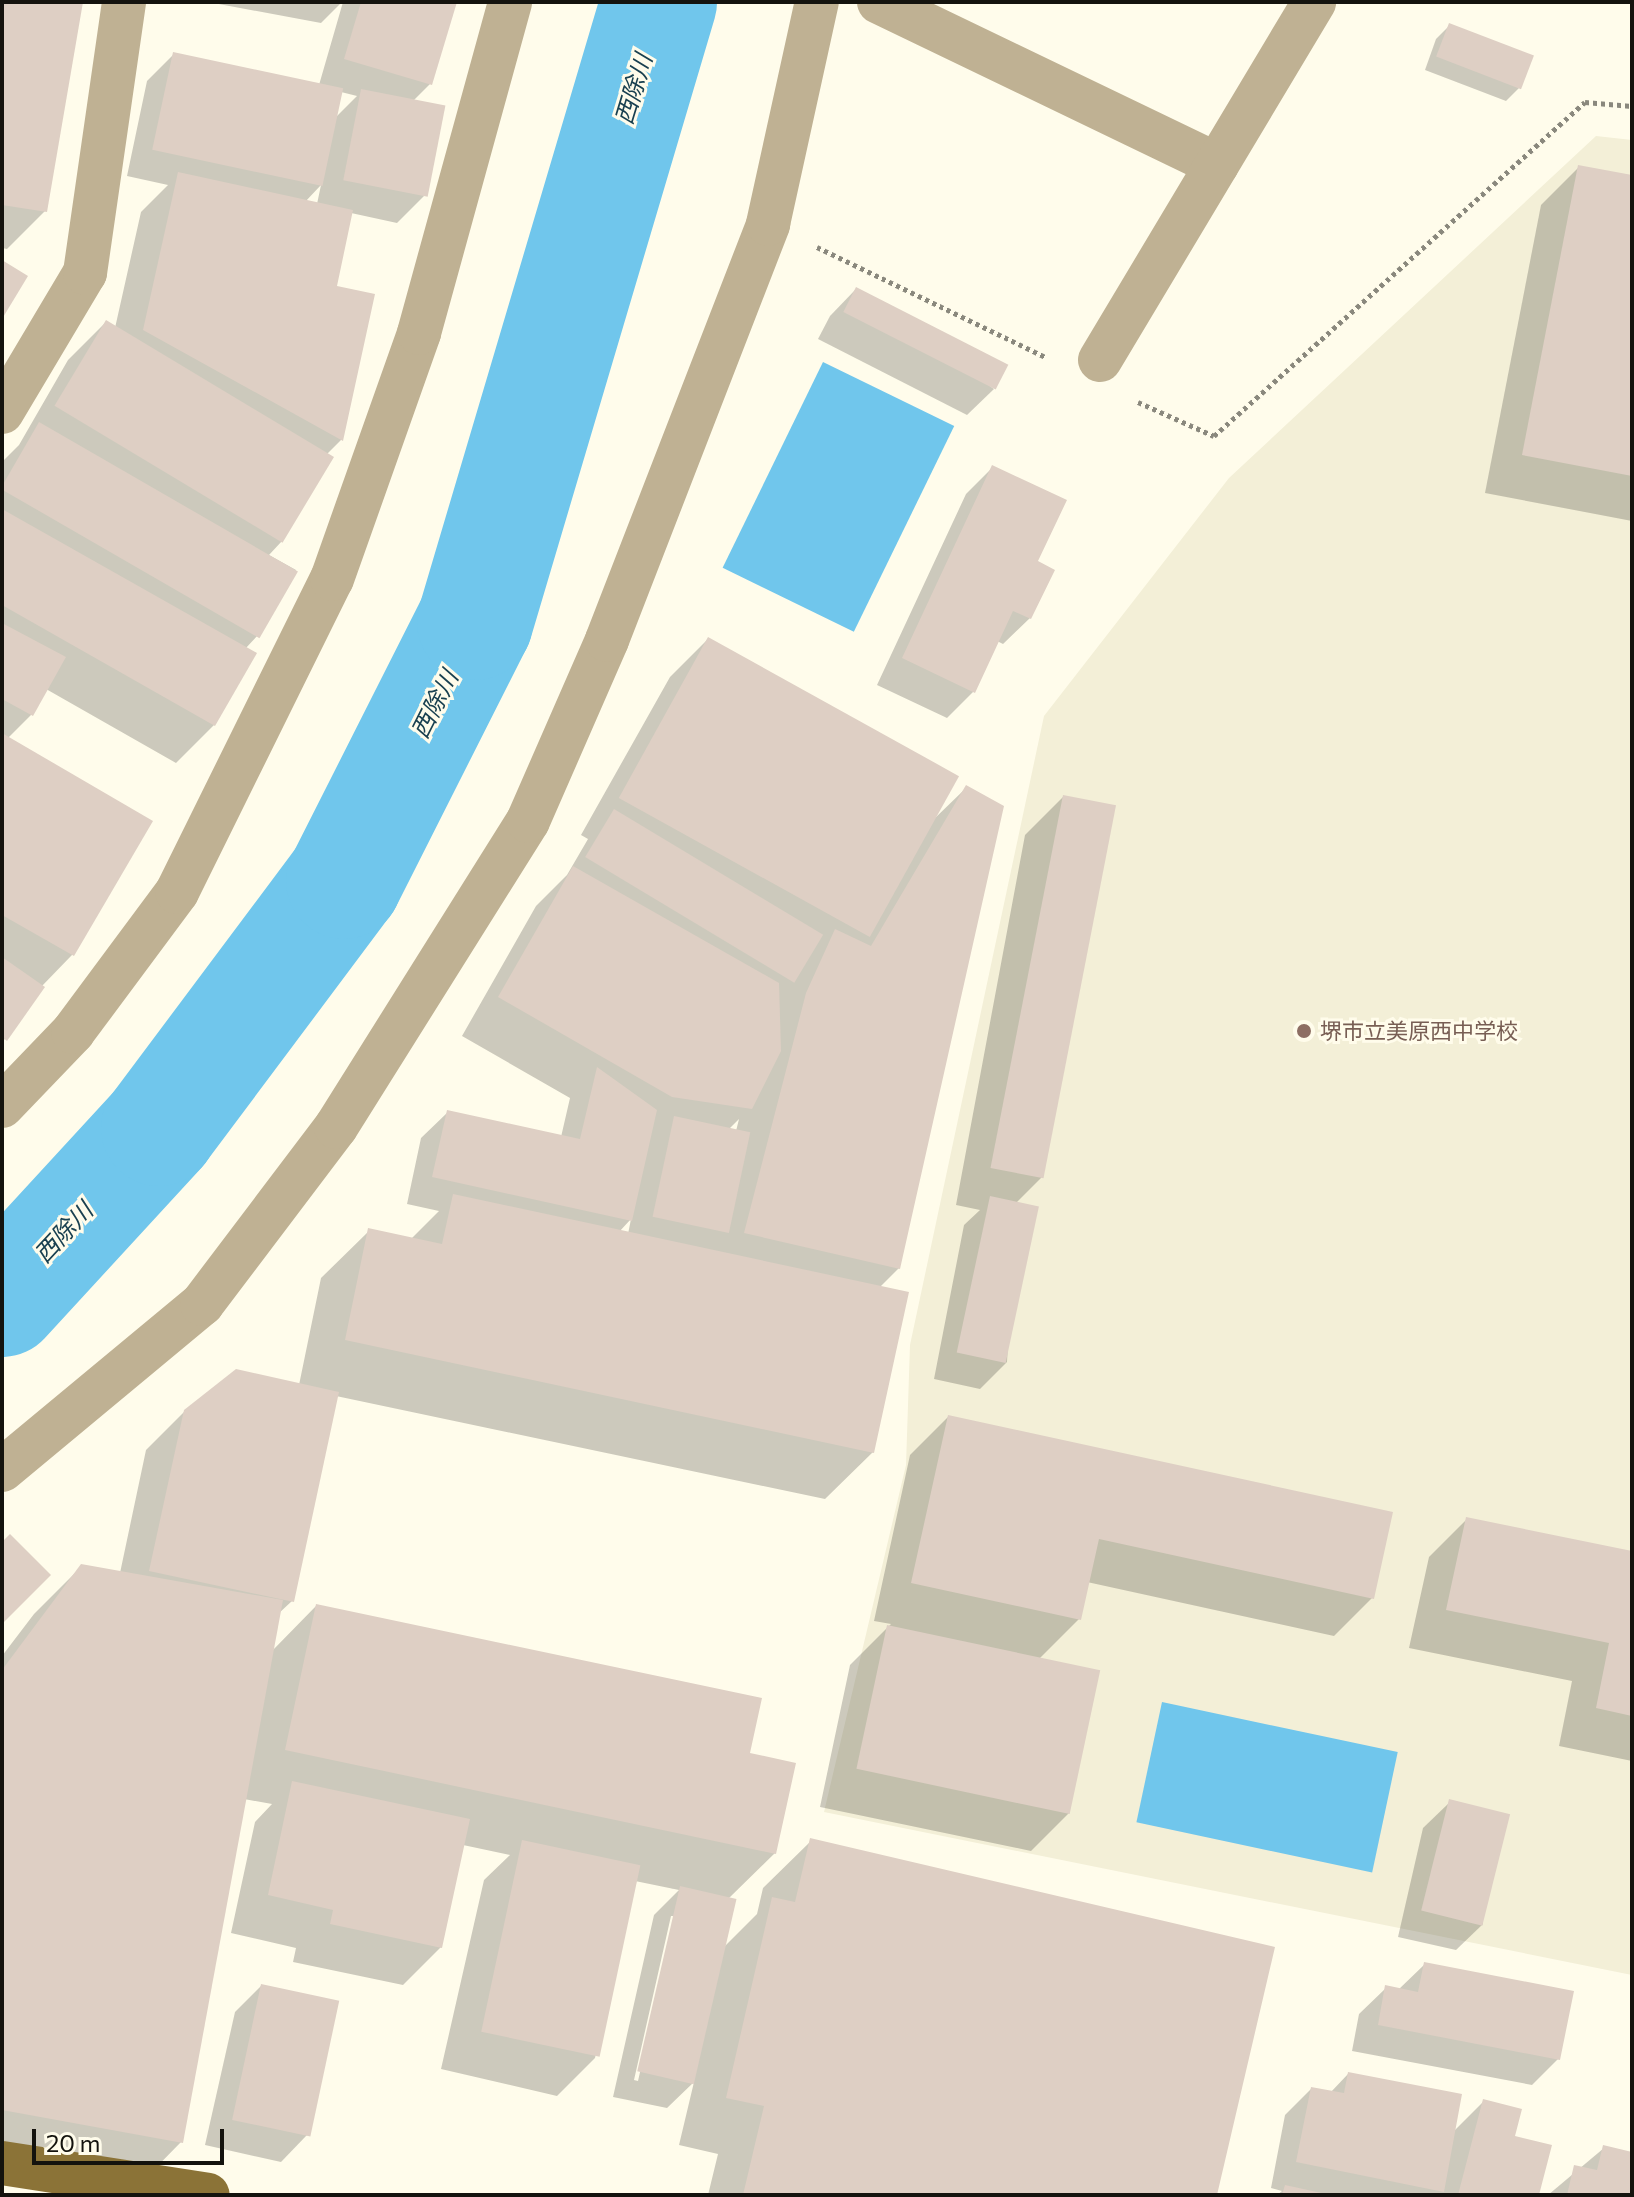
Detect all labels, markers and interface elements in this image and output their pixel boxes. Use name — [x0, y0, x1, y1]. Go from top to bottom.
water label: 西除川 — [609, 50, 657, 128]
water label: 西除川 — [405, 665, 463, 743]
place label: 堺市立美原西中学校 — [1320, 1018, 1518, 1044]
marker: 堺市立美原西中学校 — [1295, 1022, 1313, 1040]
water label: 西除川 — [28, 1196, 98, 1268]
scale bar — [36, 2113, 228, 2163]
text: 20 m — [46, 2128, 100, 2157]

